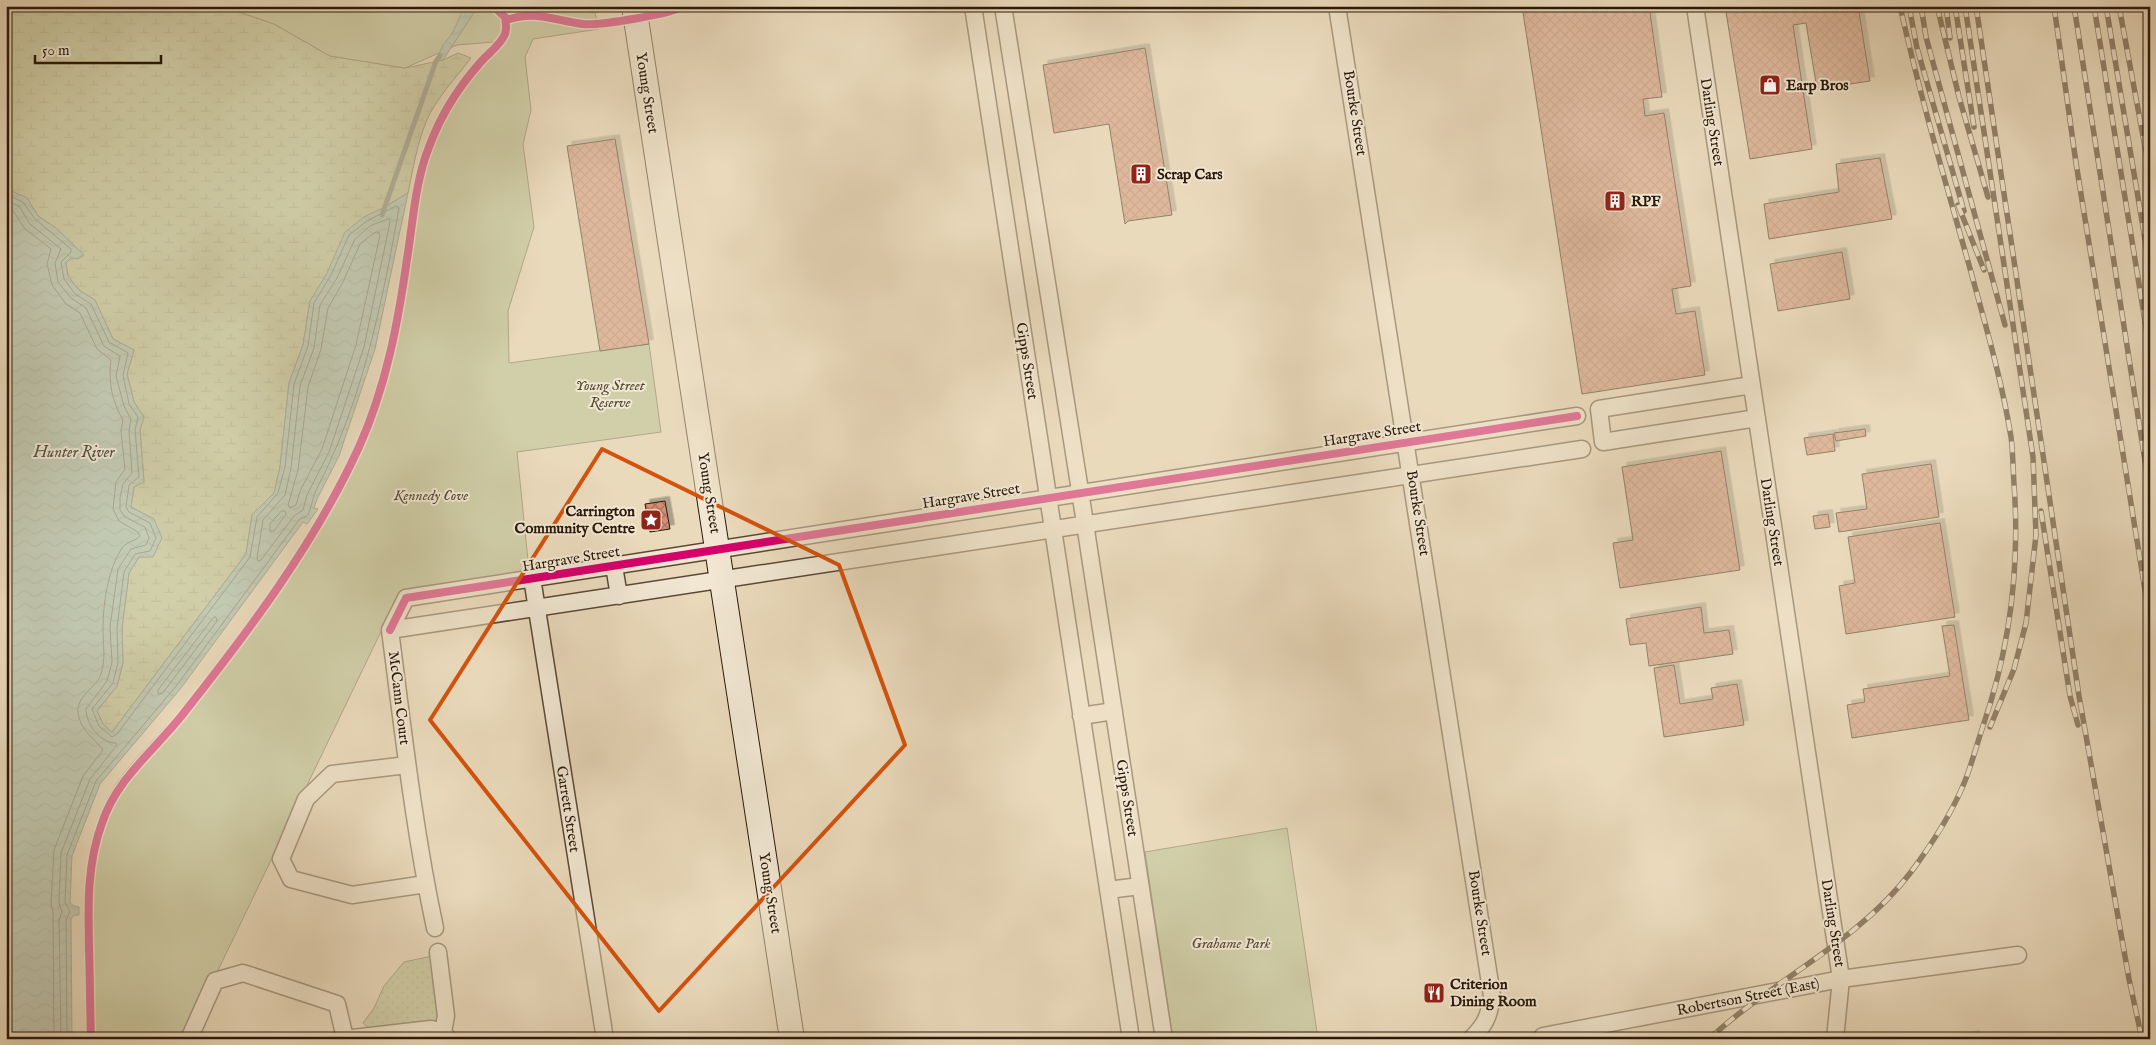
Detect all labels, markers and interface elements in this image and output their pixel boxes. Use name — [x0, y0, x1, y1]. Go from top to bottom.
scale bar — [35, 32, 161, 64]
text: 50 m — [42, 41, 70, 60]
street label: Young Street — [631, 51, 663, 135]
street label: Bourke Street — [1339, 69, 1371, 157]
shop icon: Earp Bros — [1758, 73, 1782, 97]
place label: Earp Bros — [1786, 76, 1849, 95]
street label: Darling Street — [1696, 77, 1728, 167]
building icon: Scrap Cars — [1129, 162, 1153, 186]
place label: Scrap Cars — [1157, 165, 1223, 184]
building icon: RPF — [1603, 189, 1627, 213]
place label: RPF — [1631, 192, 1661, 211]
street label: Gipps Street — [1012, 321, 1042, 401]
park label: Young Street Reserve — [575, 376, 646, 412]
street label: Hargrave Street — [1322, 417, 1422, 451]
water label: Hunter River — [32, 443, 116, 463]
street label: Young Street — [693, 451, 725, 535]
street label: Bourke Street — [1402, 469, 1434, 557]
street label: Darling Street — [1756, 477, 1788, 567]
street label: Hargrave Street — [921, 479, 1021, 513]
park label: Kennedy Cove — [393, 486, 468, 505]
place label: Carrington Community Centre — [514, 502, 635, 538]
place icon: Carrington Community Centre — [639, 508, 663, 532]
street label: Hargrave Street — [521, 542, 621, 576]
street label: McCann Court — [384, 650, 414, 746]
street label: Gipps Street — [1112, 758, 1142, 838]
street label: Garrett Street — [552, 764, 584, 854]
street label: Young Street — [754, 851, 786, 935]
street label: Bourke Street — [1464, 869, 1496, 957]
street label: Darling Street — [1817, 878, 1849, 968]
park label: Grahame Park — [1191, 934, 1271, 953]
street label: Robertson Street (East) — [1675, 974, 1821, 1020]
place label: Criterion Dining Room — [1450, 975, 1537, 1011]
restaurant icon: Criterion Dining Room — [1422, 981, 1446, 1005]

